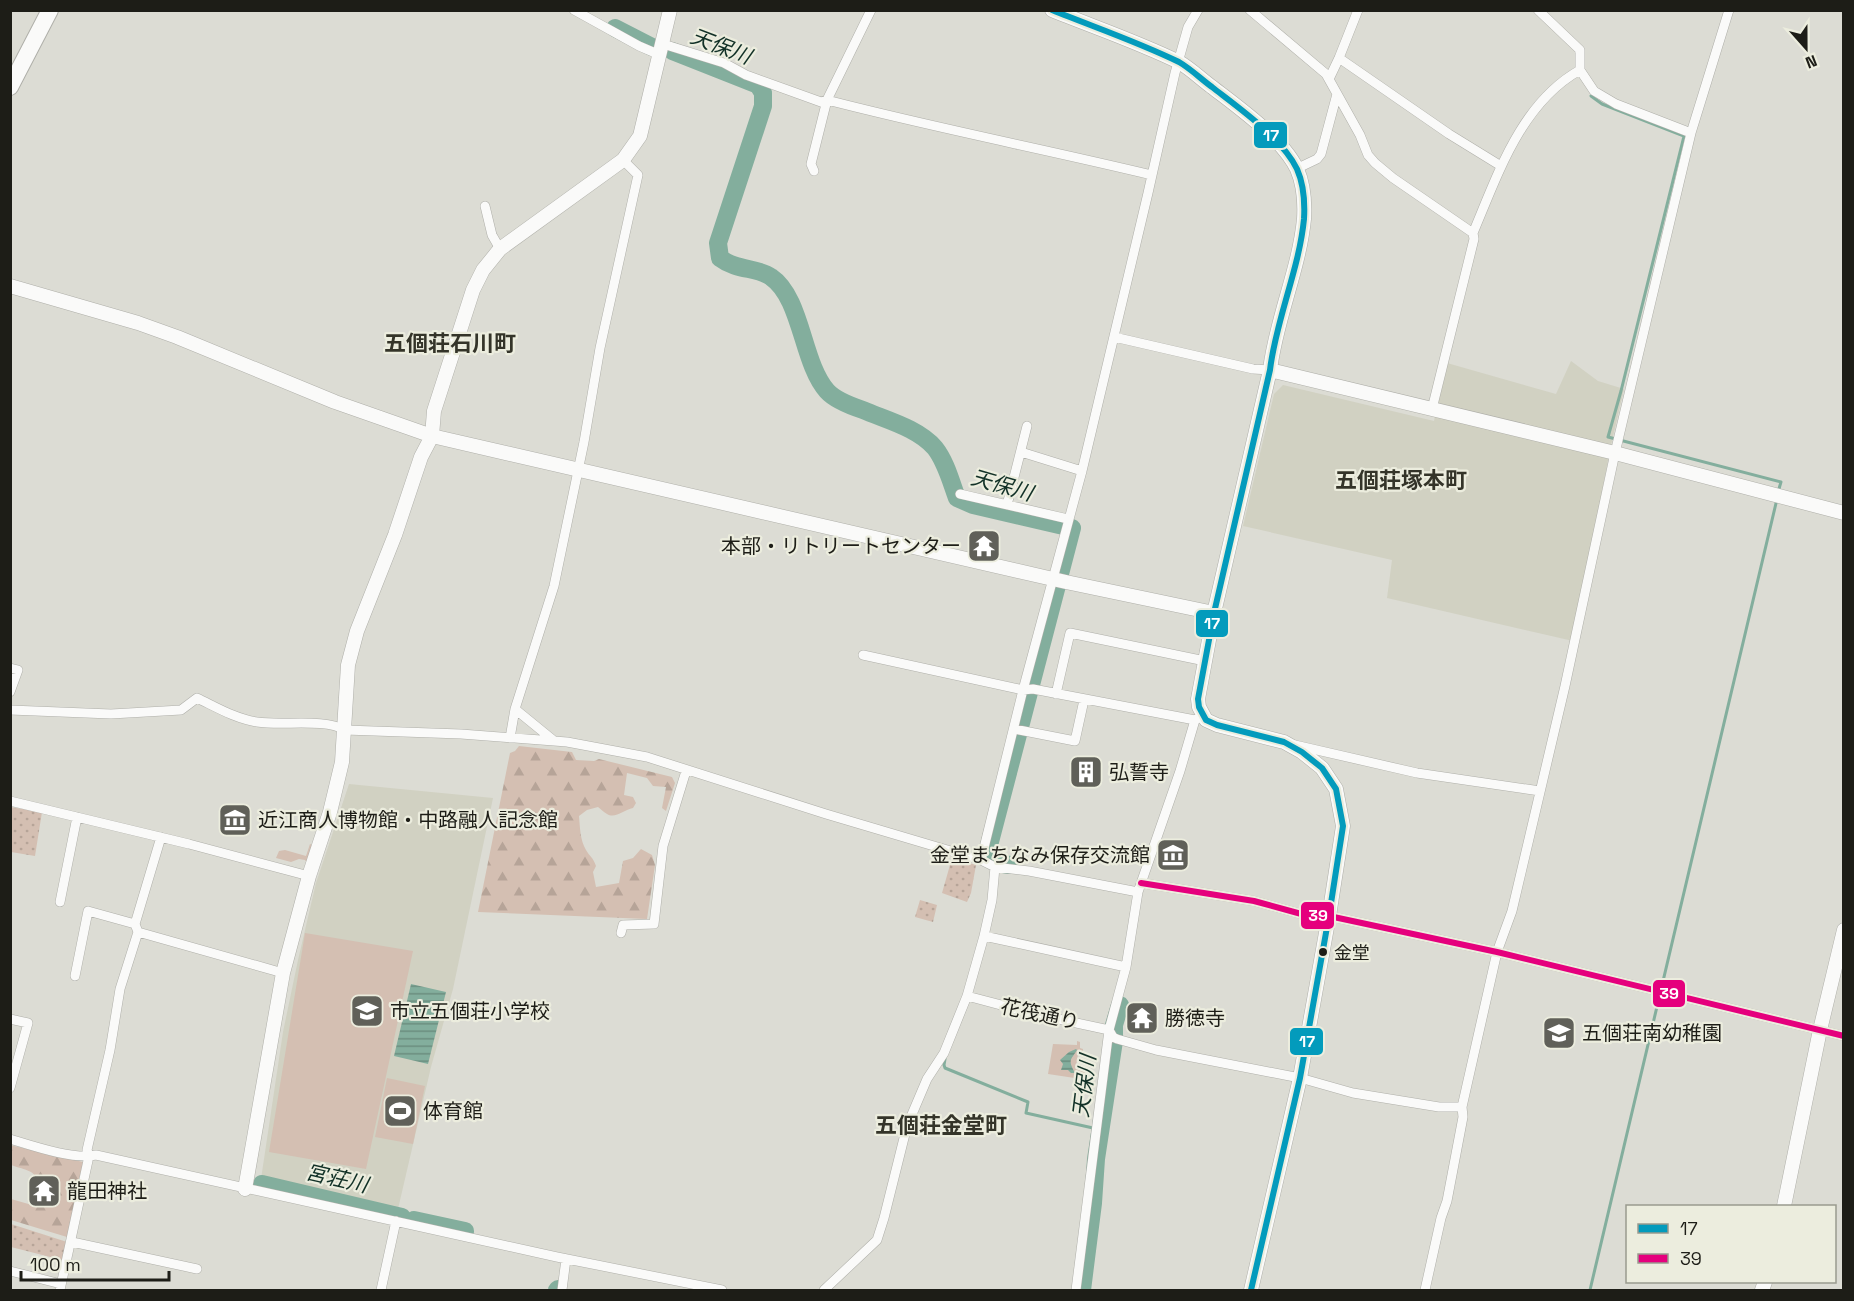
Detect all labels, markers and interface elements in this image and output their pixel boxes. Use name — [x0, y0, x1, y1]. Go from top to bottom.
north arrow — [1776, 18, 1836, 78]
water label: 天保川 — [687, 22, 757, 71]
text: N — [1802, 50, 1820, 73]
line badge: 17 — [1253, 121, 1288, 149]
text: 17 — [1263, 125, 1279, 146]
district label: 五個荘石川町 — [384, 329, 516, 357]
water label: 天保川 — [968, 463, 1038, 507]
district label: 五個荘塚本町 — [1335, 466, 1467, 494]
temple icon: 本部・リトリートセンター — [966, 528, 1002, 564]
place label: 本部・リトリートセンター — [721, 533, 961, 559]
line badge: 17 — [1195, 609, 1229, 638]
text: 17 — [1204, 613, 1220, 634]
building icon: 弘誓寺 — [1068, 754, 1104, 790]
place label: 弘誓寺 — [1109, 759, 1169, 785]
museum icon: 近江商人博物館・中路融人記念館 — [217, 802, 253, 838]
place label: 近江商人博物館・中路融人記念館 — [258, 807, 558, 833]
museum icon: 金堂まちなみ保存交流館 — [1155, 837, 1191, 873]
place label: 金堂まちなみ保存交流館 — [930, 842, 1150, 868]
line badge: 39 — [1300, 901, 1335, 930]
text: 39 — [1308, 905, 1328, 926]
place label: 金堂 — [1334, 941, 1370, 964]
marker: 金堂 — [1317, 946, 1329, 958]
line badge: 39 — [1652, 979, 1686, 1008]
text: 39 — [1659, 983, 1679, 1004]
school or university icon: 市立五個荘小学校 — [349, 993, 385, 1029]
street label: 花筏通り — [998, 993, 1082, 1035]
place label: 市立五個荘小学校 — [390, 998, 550, 1024]
temple icon: 勝徳寺 — [1124, 1000, 1160, 1036]
place label: 勝徳寺 — [1165, 1005, 1225, 1031]
school or university icon: 五個荘南幼稚園 — [1541, 1015, 1577, 1051]
place label: 五個荘南幼稚園 — [1582, 1020, 1722, 1046]
line badge: 17 — [1289, 1027, 1324, 1056]
text: 17 — [1299, 1031, 1315, 1052]
water label: 天保川 — [1067, 1051, 1101, 1119]
sports icon: 体育館 — [382, 1093, 418, 1129]
place label: 体育館 — [423, 1098, 483, 1124]
district label: 五個荘金堂町 — [875, 1111, 1007, 1139]
water label: 宮荘川 — [303, 1158, 373, 1199]
temple icon: 龍田神社 — [26, 1173, 62, 1209]
place label: 龍田神社 — [67, 1178, 147, 1204]
legend — [1626, 1205, 1836, 1283]
text: 17 — [1680, 1217, 1698, 1240]
scale bar — [21, 1244, 170, 1282]
text: 39 — [1680, 1247, 1702, 1270]
text: 100 m — [30, 1253, 81, 1276]

